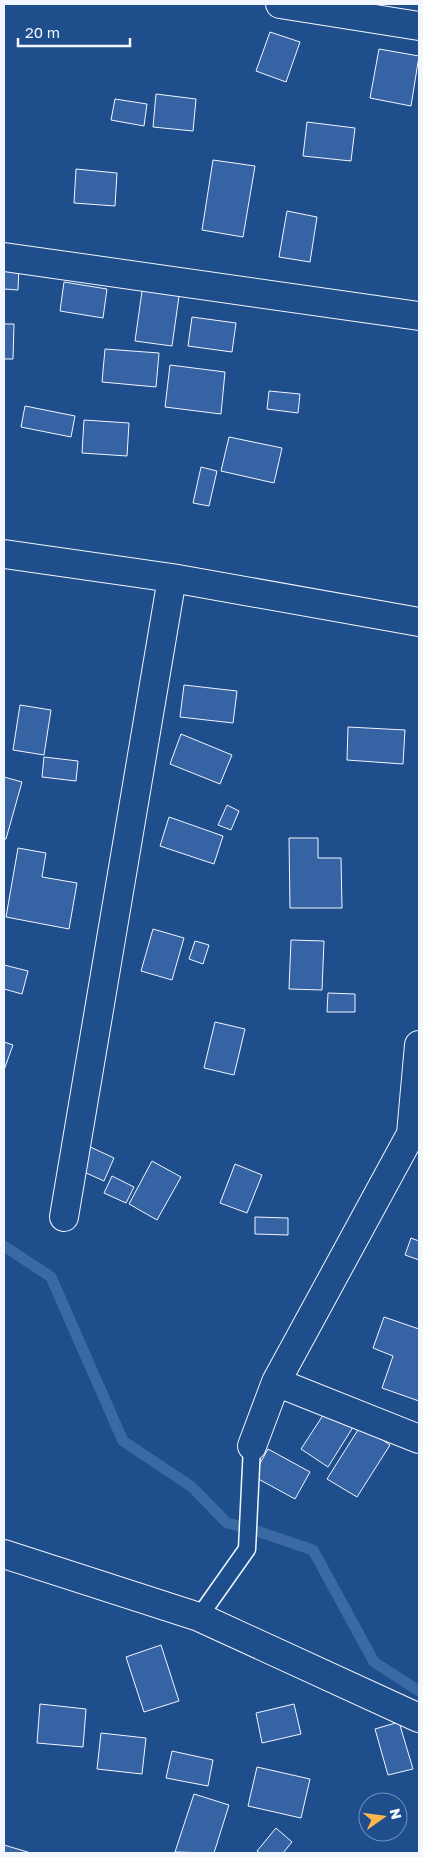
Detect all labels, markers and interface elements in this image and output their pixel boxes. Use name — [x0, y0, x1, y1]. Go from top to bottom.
scale bar — [18, 15, 130, 47]
text: 20 m — [25, 23, 60, 41]
north arrow — [358, 1792, 408, 1842]
text: N — [387, 1807, 406, 1821]

